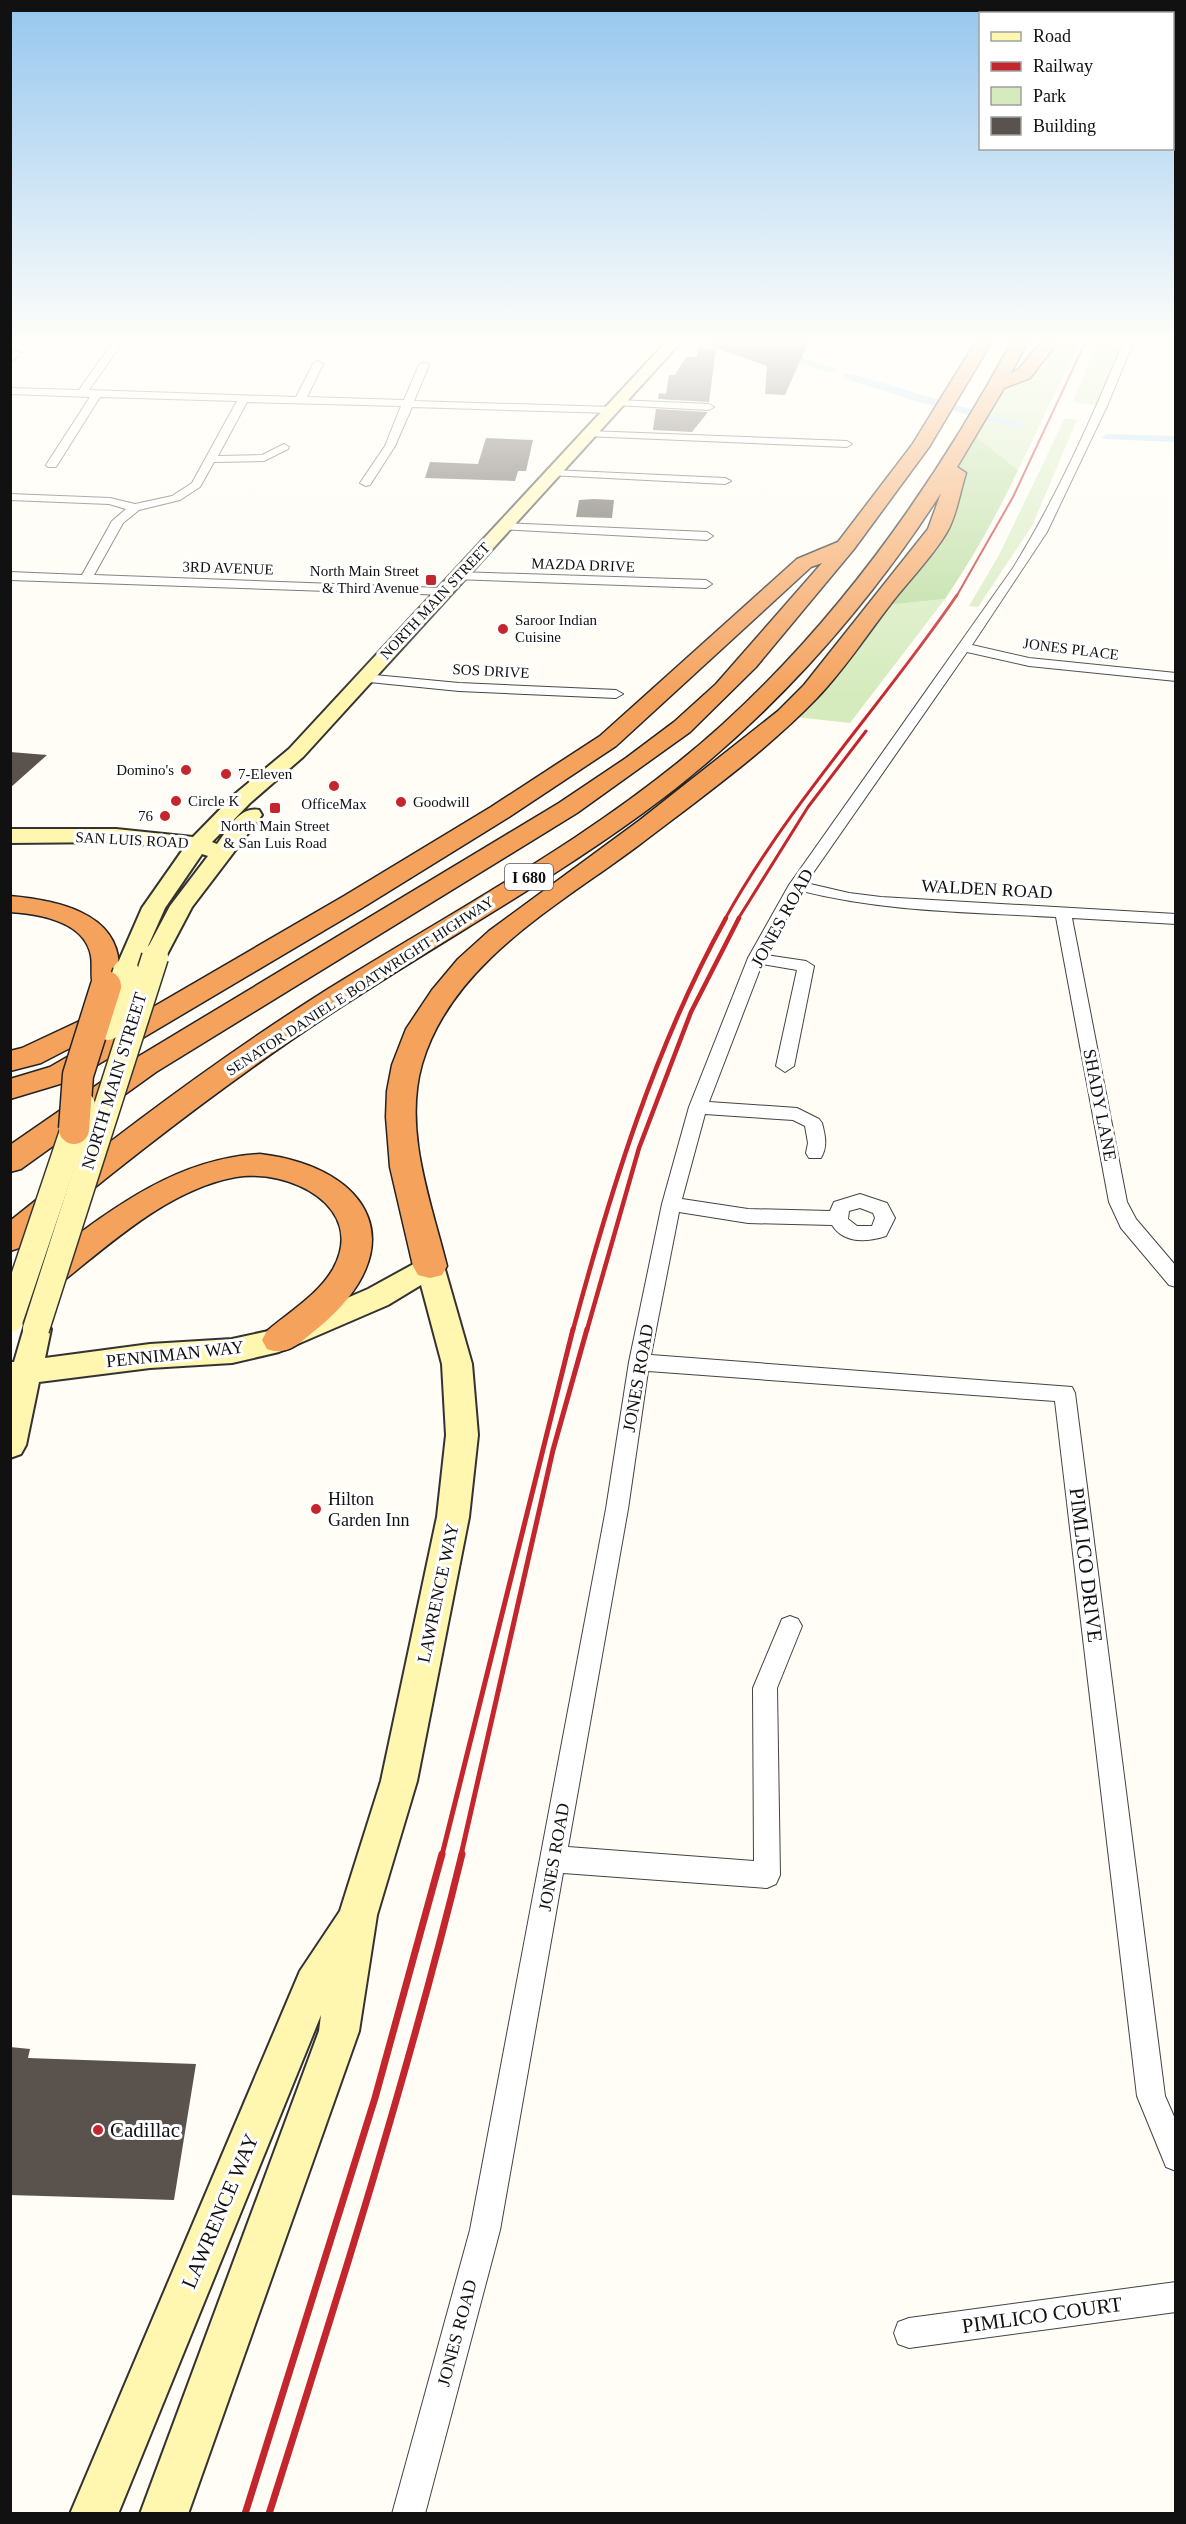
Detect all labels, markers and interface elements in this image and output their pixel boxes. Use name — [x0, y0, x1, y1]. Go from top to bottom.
legend — [979, 12, 1174, 150]
text: Road — [1033, 26, 1071, 46]
text: Railway — [1033, 56, 1093, 76]
text: Park — [1033, 86, 1066, 106]
text: Building — [1033, 116, 1096, 136]
street label: NORTH MAIN STREET — [377, 539, 493, 663]
street label: MAZDA DRIVE — [531, 555, 635, 575]
street label: 3RD AVENUE — [182, 558, 274, 578]
place label: North Main Street & Third Avenue — [310, 563, 420, 596]
marker: North Main Street & Third Avenue — [424, 573, 438, 587]
place label: Saroor Indian Cuisine — [515, 612, 598, 645]
marker: Saroor Indian Cuisine — [496, 622, 510, 636]
street label: JONES PLACE — [1022, 635, 1120, 663]
street label: SOS DRIVE — [452, 661, 530, 681]
place label: Domino's — [116, 762, 174, 778]
marker: Domino's — [179, 763, 193, 777]
place label: 7-Eleven — [238, 766, 293, 782]
marker: 7-Eleven — [219, 767, 233, 781]
marker: OfficeMax — [327, 779, 341, 793]
place label: Circle K — [188, 793, 239, 809]
marker: Circle K — [169, 794, 183, 808]
place label: Goodwill — [413, 794, 470, 810]
marker: Goodwill — [394, 795, 408, 809]
place label: OfficeMax — [301, 796, 367, 812]
marker: North Main Street & San Luis Road — [268, 801, 282, 815]
place label: 76 — [138, 808, 154, 824]
marker: 76 — [158, 809, 172, 823]
place label: North Main Street & San Luis Road — [220, 818, 330, 851]
street label: SAN LUIS ROAD — [75, 829, 189, 851]
road number: I 680 — [505, 864, 553, 890]
street label: JONES ROAD — [747, 865, 817, 971]
street label: WALDEN ROAD — [921, 876, 1053, 902]
street label: SENATOR DANIEL E BOATWRIGHT HIGHWAY — [223, 893, 497, 1079]
street label: NORTH MAIN STREET — [78, 990, 150, 1172]
street label: SHADY LANE — [1079, 1047, 1121, 1163]
street label: JONES ROAD — [619, 1322, 657, 1434]
street label: PENNIMAN WAY — [105, 1337, 245, 1371]
street label: PIMLICO DRIVE — [1065, 1486, 1107, 1644]
place label: Hilton Garden Inn — [328, 1489, 409, 1530]
marker: Hilton Garden Inn — [309, 1502, 323, 1516]
street label: LAWRENCE WAY — [413, 1521, 463, 1665]
street label: JONES ROAD — [535, 1801, 573, 1913]
place label: Cadillac — [110, 2118, 180, 2142]
marker: Cadillac — [91, 2123, 105, 2137]
street label: LAWRENCE WAY — [177, 2130, 263, 2292]
street label: JONES ROAD — [433, 2278, 481, 2388]
street label: PIMLICO COURT — [960, 2292, 1124, 2338]

